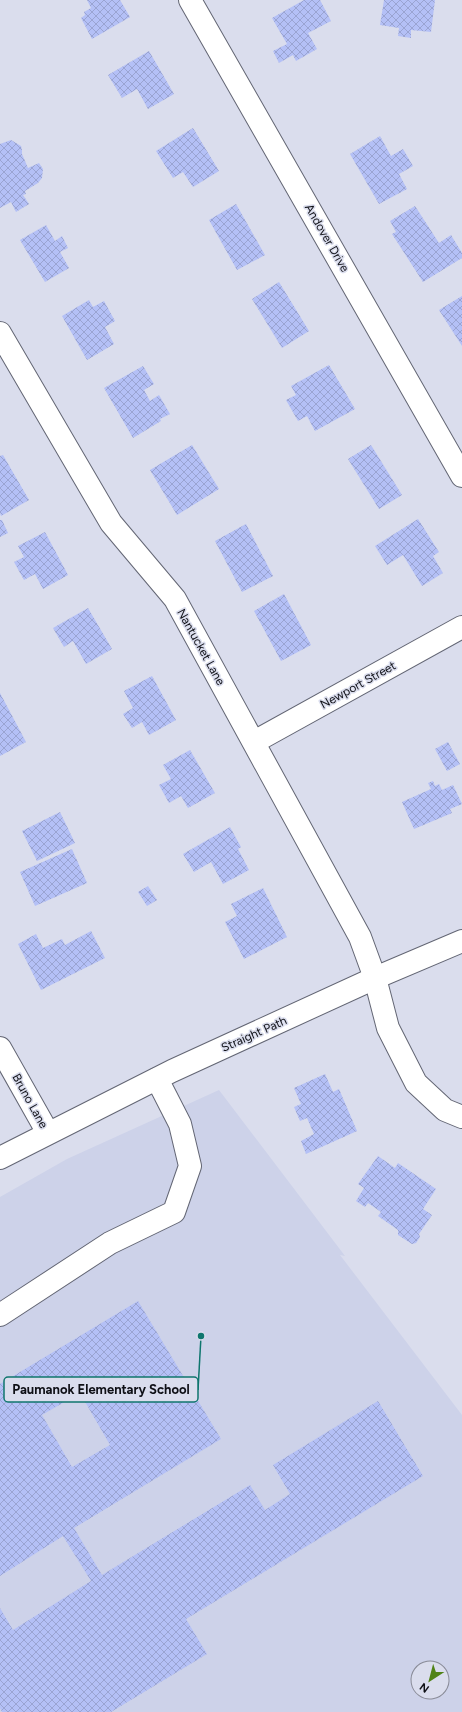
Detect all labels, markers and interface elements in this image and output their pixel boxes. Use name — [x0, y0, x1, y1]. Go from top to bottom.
street label: Andover Drive — [302, 202, 352, 275]
street label: Nantucket Lane — [174, 606, 228, 688]
street label: Newport Street — [318, 658, 399, 712]
street label: Straight Path — [219, 1013, 289, 1055]
street label: Bruno Lane — [9, 1071, 51, 1131]
callout: Paumanok Elementary School — [4, 1377, 198, 1402]
text: Paumanok Elementary School — [12, 1382, 190, 1397]
north arrow — [410, 1660, 450, 1700]
text: N — [417, 1680, 432, 1695]

